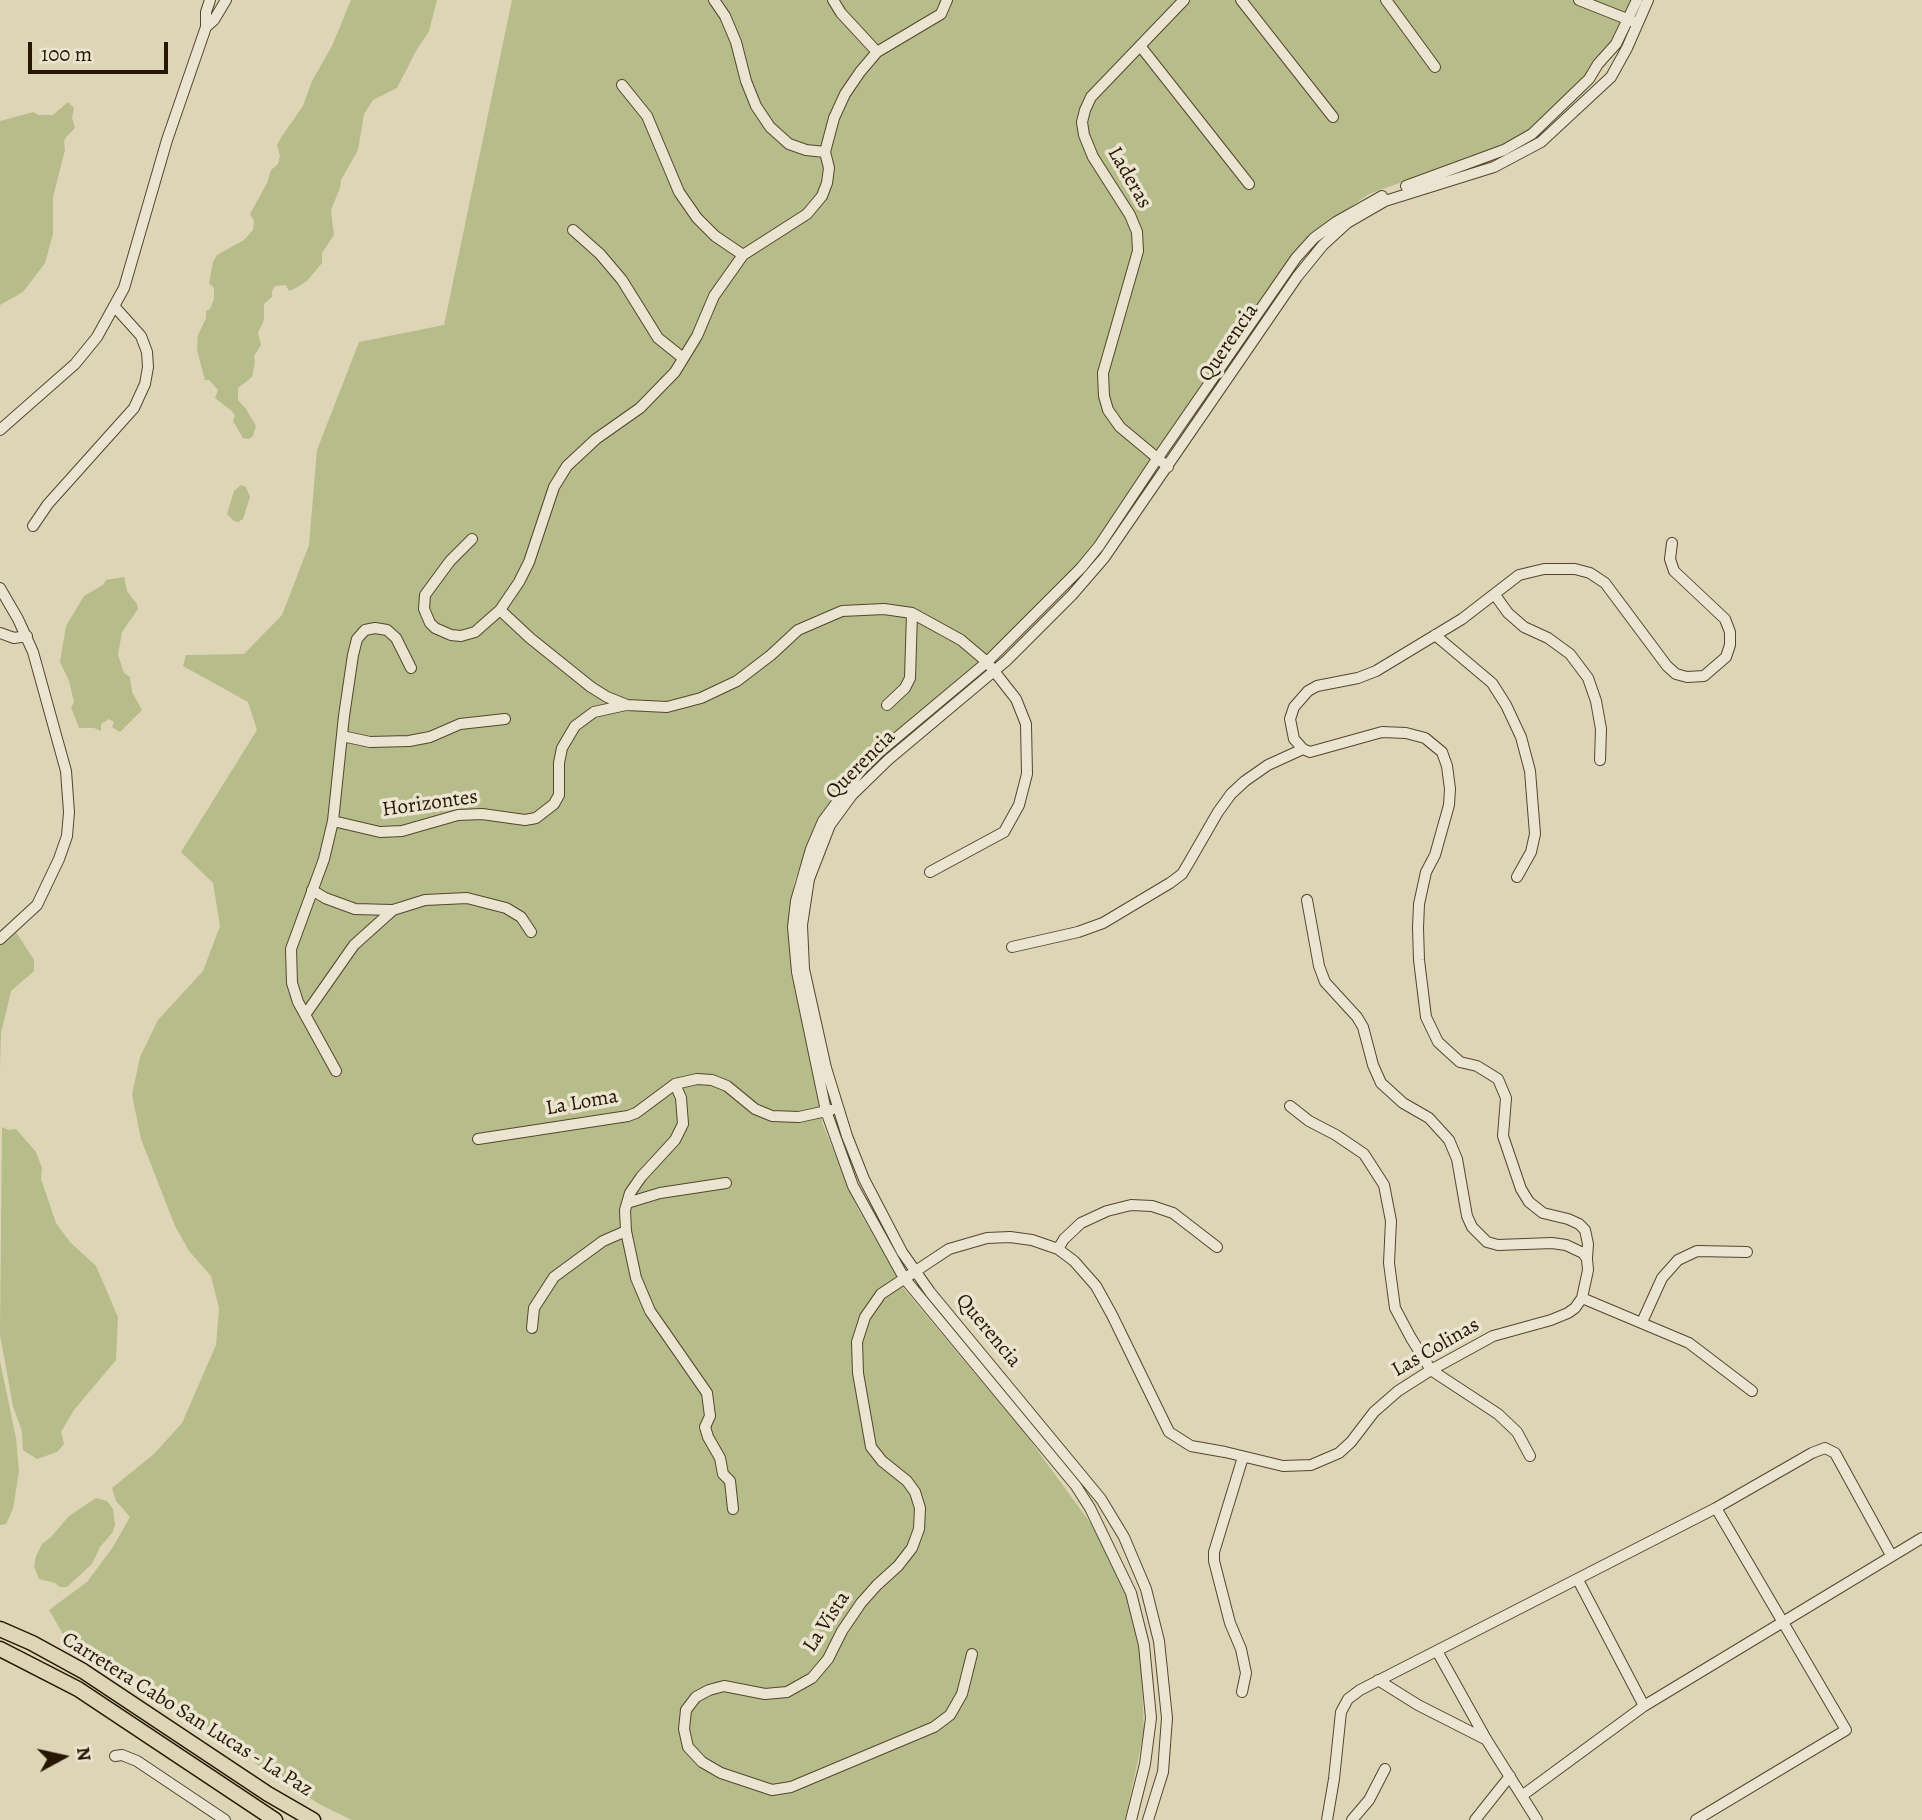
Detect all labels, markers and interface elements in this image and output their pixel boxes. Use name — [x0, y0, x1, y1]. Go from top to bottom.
scale bar — [32, 28, 172, 72]
text: 100 m — [41, 40, 92, 68]
street label: Laderas — [1101, 143, 1157, 213]
street label: Querencia — [1194, 299, 1264, 387]
street label: Querencia — [821, 725, 901, 805]
street label: Horizontes — [381, 785, 479, 823]
street label: La Loma — [544, 1084, 620, 1122]
street label: Querencia — [950, 1289, 1026, 1373]
street label: Las Colinas — [1388, 1313, 1484, 1383]
street label: La Vista — [798, 1587, 856, 1657]
street label: Carretera Cabo San Lucas - La Paz — [57, 1627, 317, 1803]
north arrow — [28, 1722, 98, 1792]
text: N — [70, 1745, 98, 1763]

